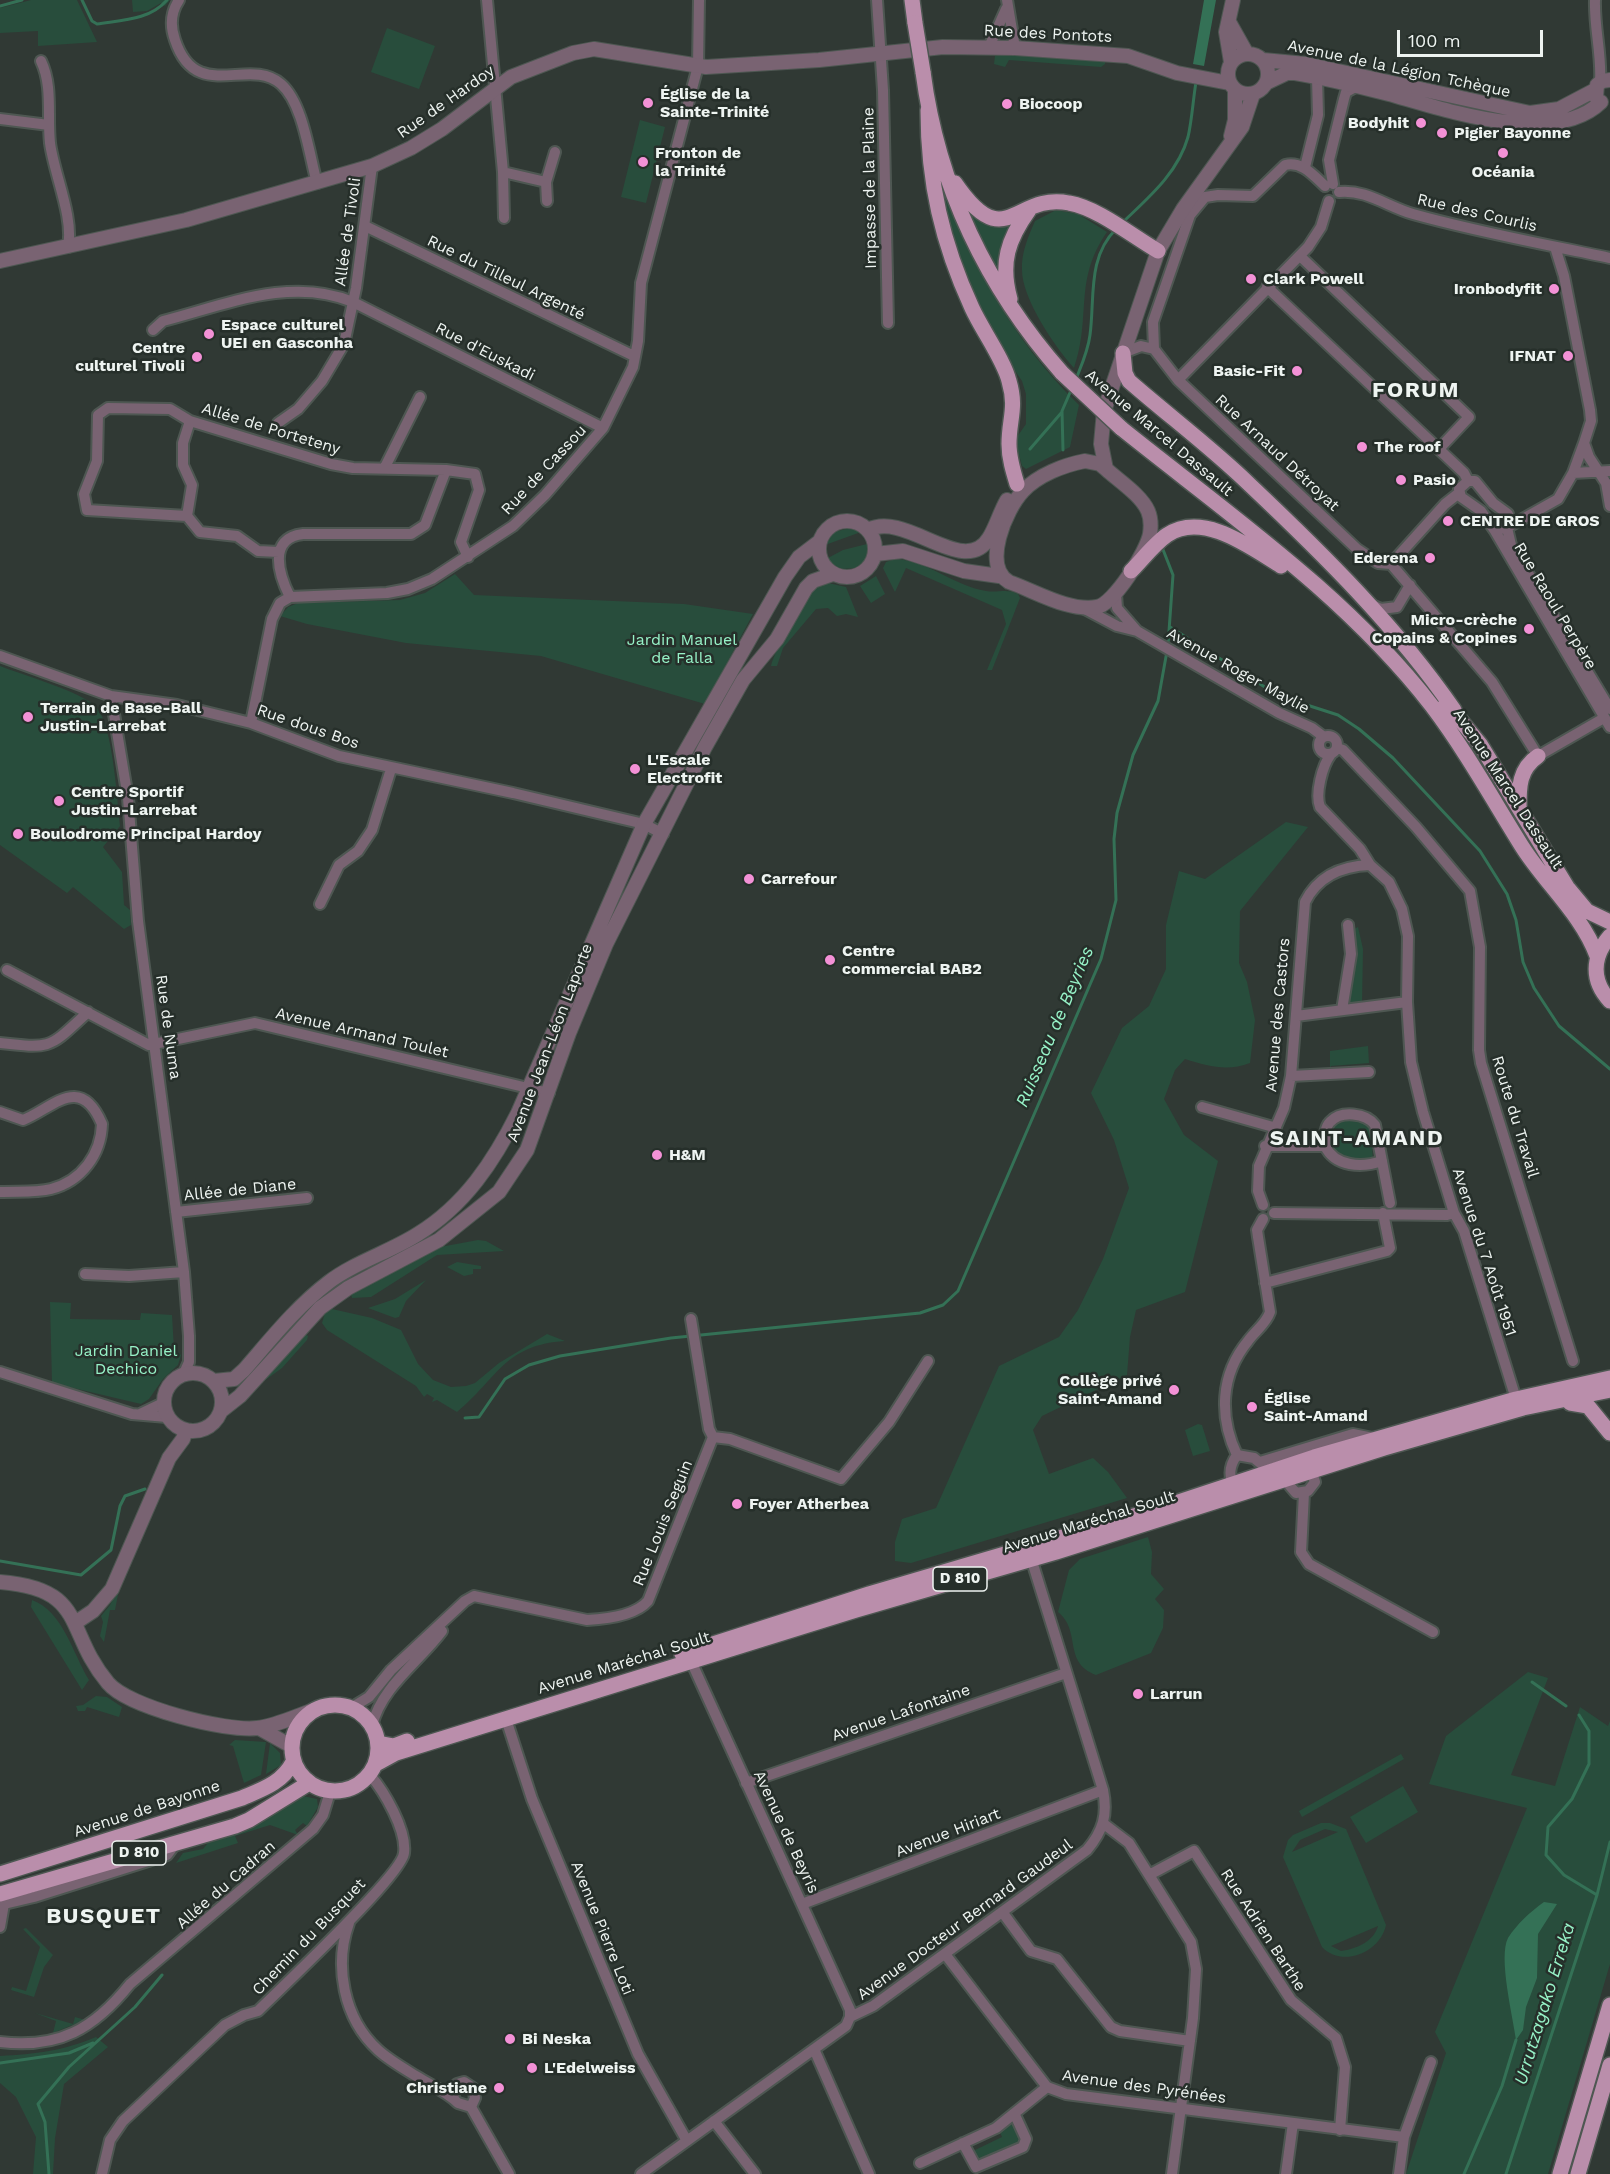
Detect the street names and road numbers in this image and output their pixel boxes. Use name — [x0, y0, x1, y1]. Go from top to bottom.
street label: Rue des Pontots — [983, 21, 1113, 47]
street label: Avenue de la Légion Tchèque — [1286, 36, 1512, 102]
street label: Rue de Hardoy — [394, 61, 498, 143]
street label: Impasse de la Plaine — [859, 107, 881, 269]
street label: Allée de Tivoli — [331, 176, 365, 288]
street label: Rue des Courlis — [1415, 190, 1539, 236]
street label: Rue du Tilleul Argenté — [424, 231, 588, 325]
street label: Rue d'Euskadi — [432, 319, 538, 385]
street label: Avenue Marcel Dassault — [1081, 365, 1237, 501]
street label: Rue Arnaud Détroyat — [1211, 390, 1343, 516]
street label: Allée de Porteteny — [199, 399, 343, 459]
street label: Rue de Cassou — [497, 421, 591, 519]
street label: Rue Raoul Perpère — [1510, 539, 1600, 673]
street label: Avenue Roger Maylie — [1163, 624, 1313, 718]
street label: Rue dous Bos — [254, 701, 362, 753]
street label: Avenue Marcel Dassault — [1449, 705, 1567, 873]
street label: Avenue des Castors — [1262, 937, 1294, 1093]
street label: Avenue Jean-Léon Laporte — [503, 941, 597, 1145]
street label: Rue de Numa — [151, 973, 185, 1081]
street label: Avenue Armand Toulet — [274, 1004, 450, 1062]
street label: Route du Travail — [1487, 1054, 1543, 1180]
street label: Avenue du 7 Août 1951 — [1448, 1166, 1520, 1338]
street label: Allée de Diane — [183, 1175, 297, 1205]
street label: Rue Louis Seguin — [629, 1457, 697, 1589]
street label: Avenue Maréchal Soult — [1000, 1487, 1178, 1557]
road number: D 810 — [933, 1567, 987, 1591]
street label: Avenue Maréchal Soult — [535, 1628, 713, 1698]
street label: Avenue Lafontaine — [829, 1680, 973, 1746]
street label: Avenue de Beyris — [749, 1767, 823, 1897]
street label: Avenue de Bayonne — [71, 1776, 223, 1842]
street label: Avenue Hiriart — [893, 1804, 1003, 1862]
street label: Avenue Docteur Bernard Gaudeul — [854, 1835, 1076, 2005]
street label: Allée du Cadran — [173, 1837, 279, 1933]
road number: D 810 — [112, 1841, 166, 1865]
street label: Avenue Pierre Loti — [566, 1858, 638, 1998]
street label: Rue Adrien Barthe — [1216, 1865, 1310, 1995]
street label: Chemin du Busquet — [248, 1875, 370, 1999]
street label: Avenue des Pyrénées — [1061, 2066, 1227, 2108]

